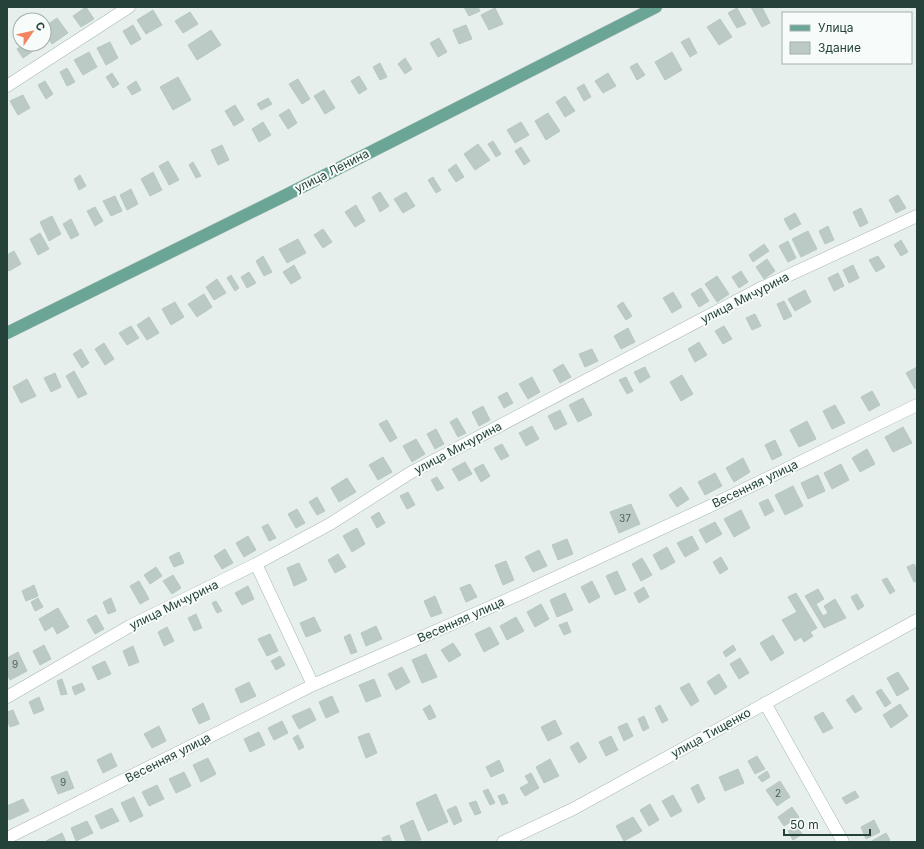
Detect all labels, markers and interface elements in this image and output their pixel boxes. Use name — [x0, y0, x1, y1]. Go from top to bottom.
north arrow — [12, 12, 52, 52]
legend — [782, 12, 912, 64]
text: С — [32, 19, 48, 34]
text: Улица — [818, 20, 853, 35]
text: Здание — [818, 40, 861, 55]
street label: улица Ленина — [292, 145, 371, 196]
street label: улица Мичурина — [698, 269, 791, 326]
street label: улица Мичурина — [411, 418, 504, 477]
street label: Весенняя улица — [709, 456, 800, 511]
house number: 37 — [619, 512, 631, 524]
street label: улица Мичурина — [127, 577, 221, 633]
street label: Весенняя улица — [415, 594, 507, 645]
house number: 9 — [12, 658, 18, 670]
street label: улица Тищенко — [668, 704, 753, 761]
street label: Весенняя улица — [123, 730, 213, 786]
house number: 9 — [60, 776, 66, 788]
house number: 2 — [775, 787, 781, 799]
scale bar — [784, 811, 870, 837]
text: 50 m — [790, 817, 819, 832]

